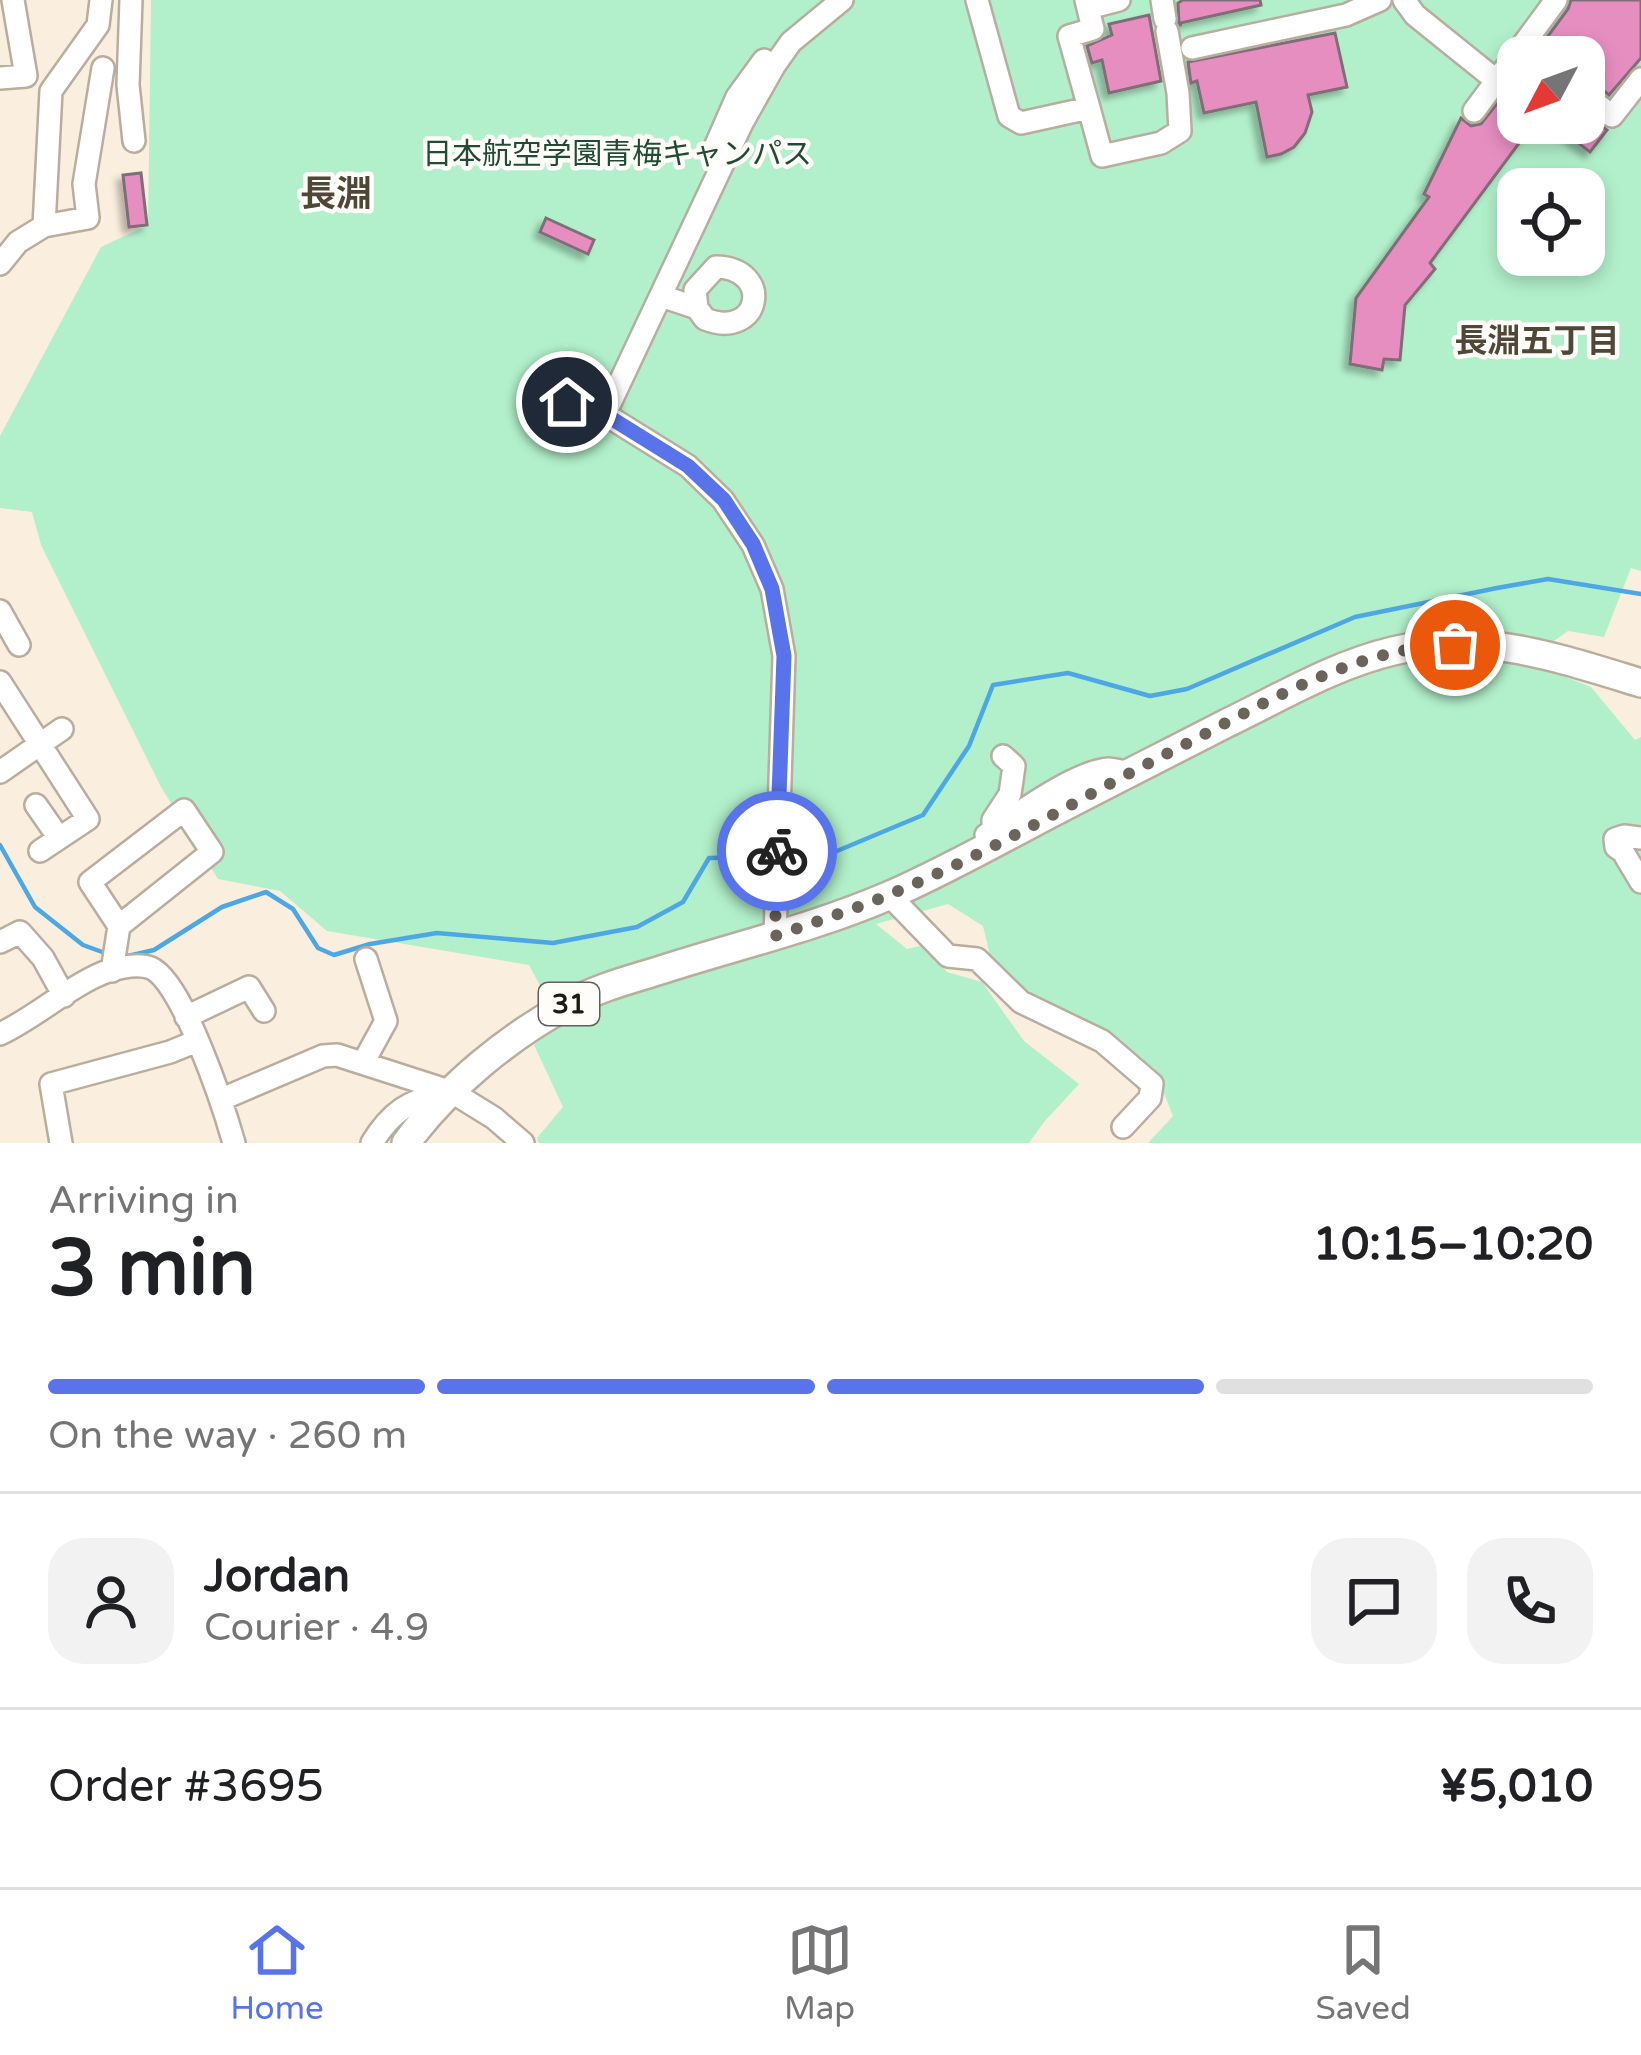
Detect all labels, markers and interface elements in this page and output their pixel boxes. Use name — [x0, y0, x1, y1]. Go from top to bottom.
north arrow — [1497, 36, 1605, 144]
map controls — [1497, 36, 1605, 276]
park label: 日本航空学園青梅キャンパス — [422, 136, 812, 173]
button: locate — [1497, 168, 1605, 276]
district label: 長淵 — [300, 173, 372, 216]
district label: 長淵五丁目 — [1455, 322, 1620, 361]
pin — [516, 351, 618, 453]
icon: home — [534, 369, 600, 435]
pin — [1404, 594, 1506, 696]
icon: bag — [1422, 612, 1488, 678]
courier — [717, 791, 837, 911]
icon: bike — [744, 818, 810, 884]
road number: 31 — [539, 983, 599, 1025]
text: Arriving in — [48, 1177, 239, 1224]
text: 10:15–10:20 — [1313, 1218, 1593, 1272]
text: 3 min — [48, 1222, 256, 1316]
text: On the way · 260 m — [48, 1412, 407, 1459]
button: person — [48, 1538, 174, 1664]
button: chat — [1311, 1538, 1437, 1664]
button: phone — [1467, 1538, 1593, 1664]
text: Jordan — [204, 1550, 350, 1604]
text: Courier · 4.9 — [204, 1604, 429, 1651]
text: Order #3695 — [48, 1760, 324, 1814]
text: ¥5,010 — [1439, 1760, 1593, 1814]
tab: Home — [230, 1917, 324, 2028]
tab: Map — [784, 1917, 855, 2028]
tab: Saved — [1315, 1917, 1411, 2028]

